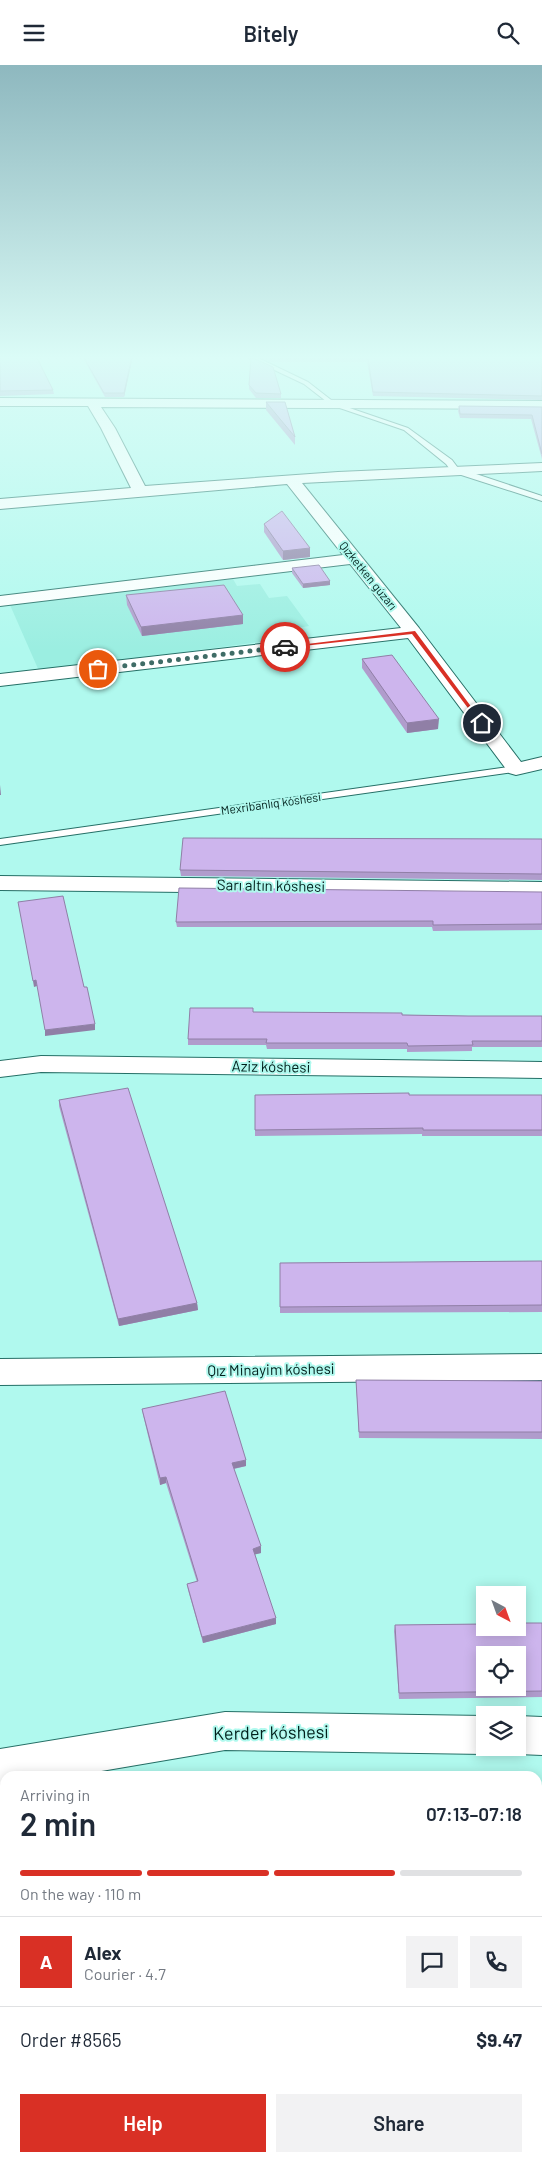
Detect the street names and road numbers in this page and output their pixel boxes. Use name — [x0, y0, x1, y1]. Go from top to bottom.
street label: Qızketken gúzarı — [337, 538, 401, 612]
street label: Mexribanlıq kóshesi — [220, 789, 322, 817]
street label: Sarı altın kóshesi — [217, 875, 325, 895]
street label: Aziz kóshesi — [232, 1056, 310, 1076]
street label: Qız Minayim kóshesi — [207, 1359, 335, 1379]
street label: Kerder kóshesi — [213, 1720, 329, 1744]

